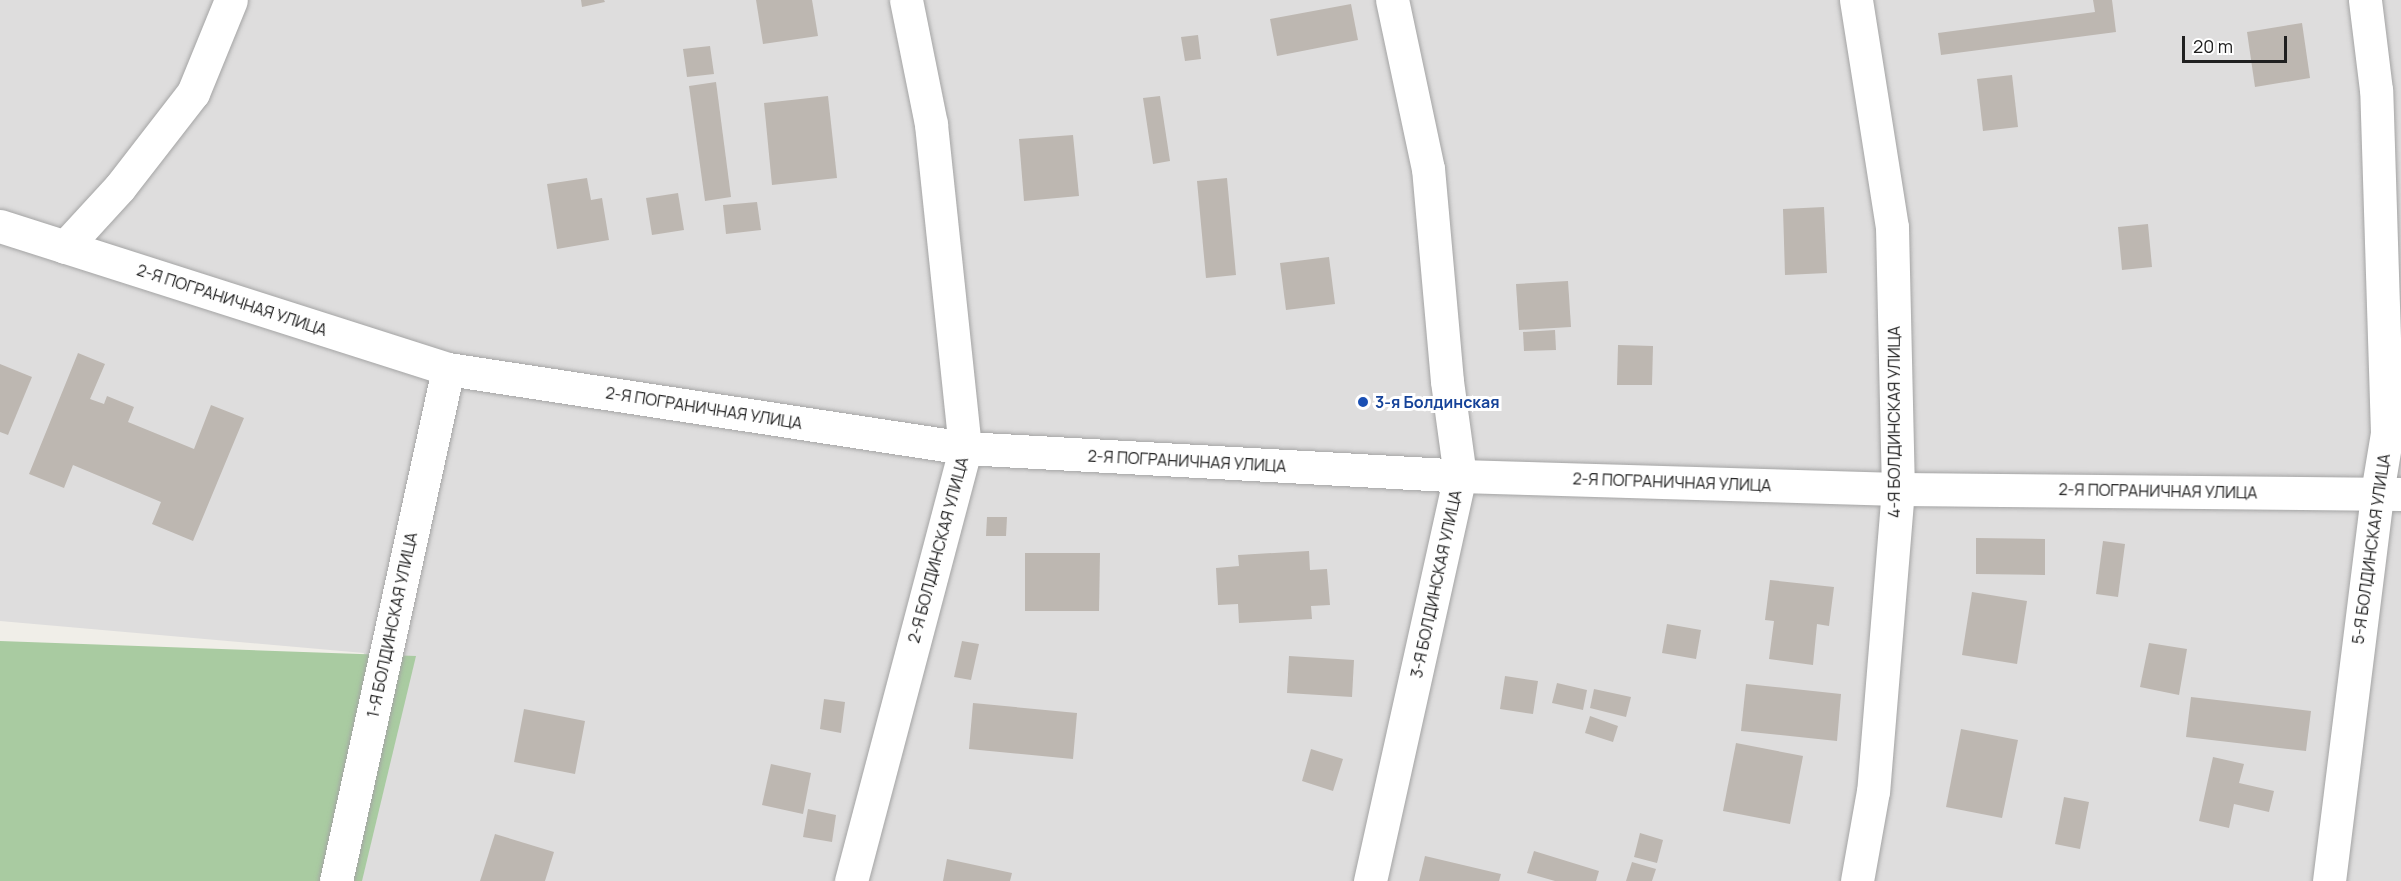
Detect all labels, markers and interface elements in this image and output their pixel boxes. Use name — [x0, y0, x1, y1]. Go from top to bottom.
scale bar — [2185, 24, 2290, 62]
text: 20 m — [2193, 34, 2233, 58]
street label: 2-Я ПОГРАНИЧНАЯ УЛИЦА — [134, 260, 330, 340]
street label: 4-Я БОЛДИНСКАЯ УЛИЦА — [1884, 326, 1904, 518]
street label: 2-Я ПОГРАНИЧНАЯ УЛИЦА — [604, 383, 804, 433]
place label: 3-я Болдинская — [1375, 392, 1500, 412]
marker: 3-я Болдинская — [1356, 395, 1370, 409]
street label: 2-Я ПОГРАНИЧНАЯ УЛИЦА — [1087, 446, 1287, 476]
street label: 5-Я БОЛДИНСКАЯ УЛИЦА — [2348, 453, 2394, 645]
street label: 2-Я БОЛДИНСКАЯ УЛИЦА — [904, 455, 972, 645]
street label: 2-Я ПОГРАНИЧНАЯ УЛИЦА — [1572, 469, 1772, 495]
street label: 2-Я ПОГРАНИЧНАЯ УЛИЦА — [2058, 480, 2258, 502]
street label: 3-Я БОЛДИНСКАЯ УЛИЦА — [1407, 488, 1465, 680]
street label: 1-Я БОЛДИНСКАЯ УЛИЦА — [363, 531, 421, 719]

